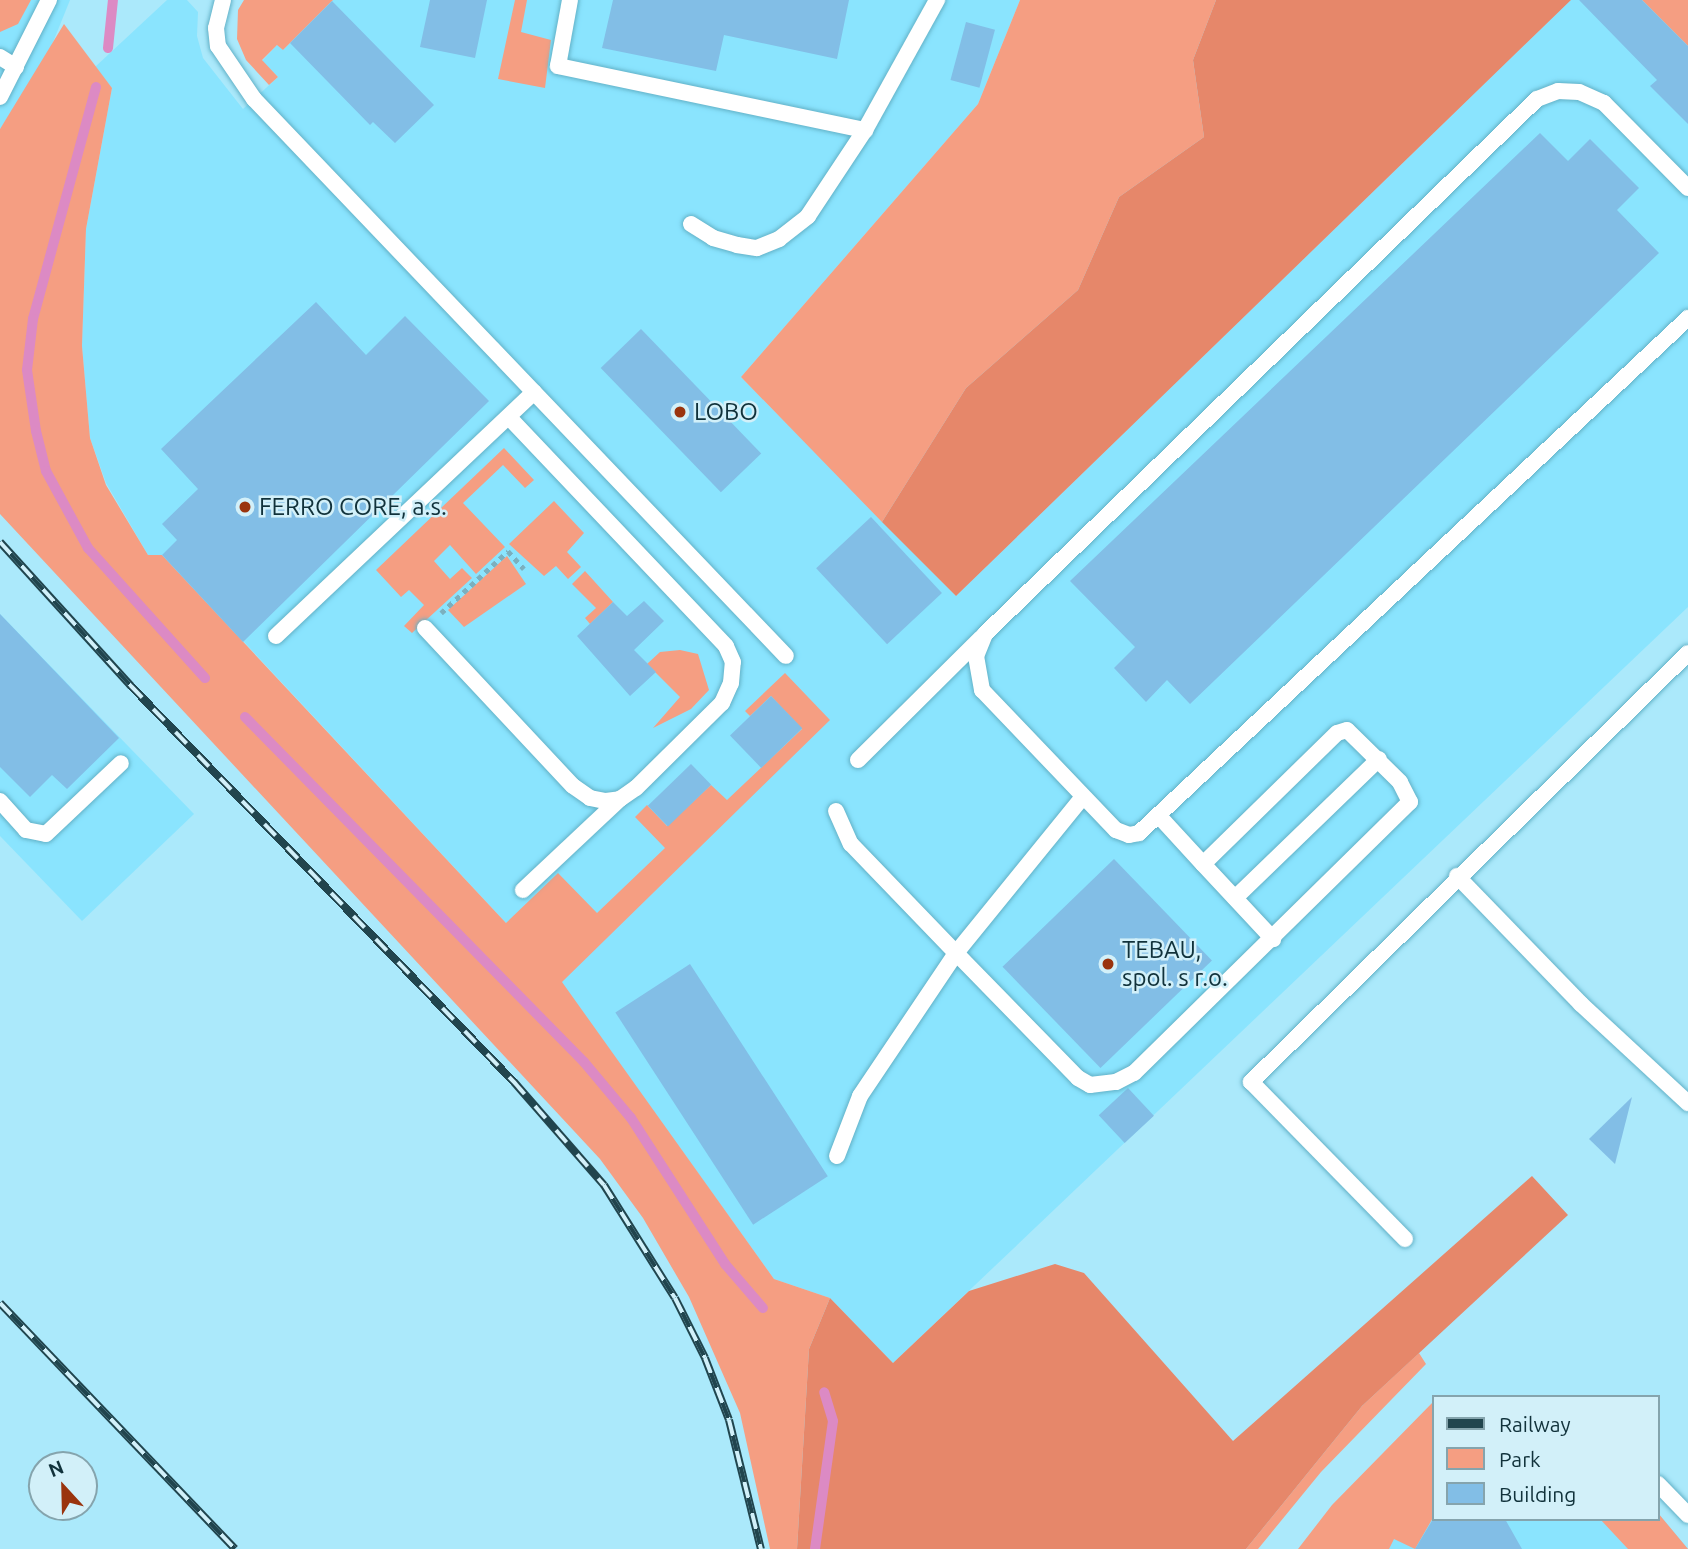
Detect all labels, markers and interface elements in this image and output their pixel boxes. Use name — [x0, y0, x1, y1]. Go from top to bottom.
place label: LOBO — [694, 398, 758, 426]
marker: LOBO — [672, 404, 688, 420]
place label: FERRO CORE, a.s. — [259, 493, 447, 521]
marker: FERRO CORE, a.s. — [237, 499, 253, 515]
place label: TEBAU, spol. s r.o. — [1122, 936, 1228, 992]
marker: TEBAU, spol. s r.o. — [1100, 956, 1116, 972]
legend — [1432, 1395, 1660, 1521]
text: Railway — [1499, 1412, 1571, 1436]
text: Park — [1499, 1447, 1541, 1471]
north arrow — [28, 1451, 98, 1521]
text: N — [45, 1456, 67, 1481]
text: Building — [1499, 1482, 1576, 1506]

